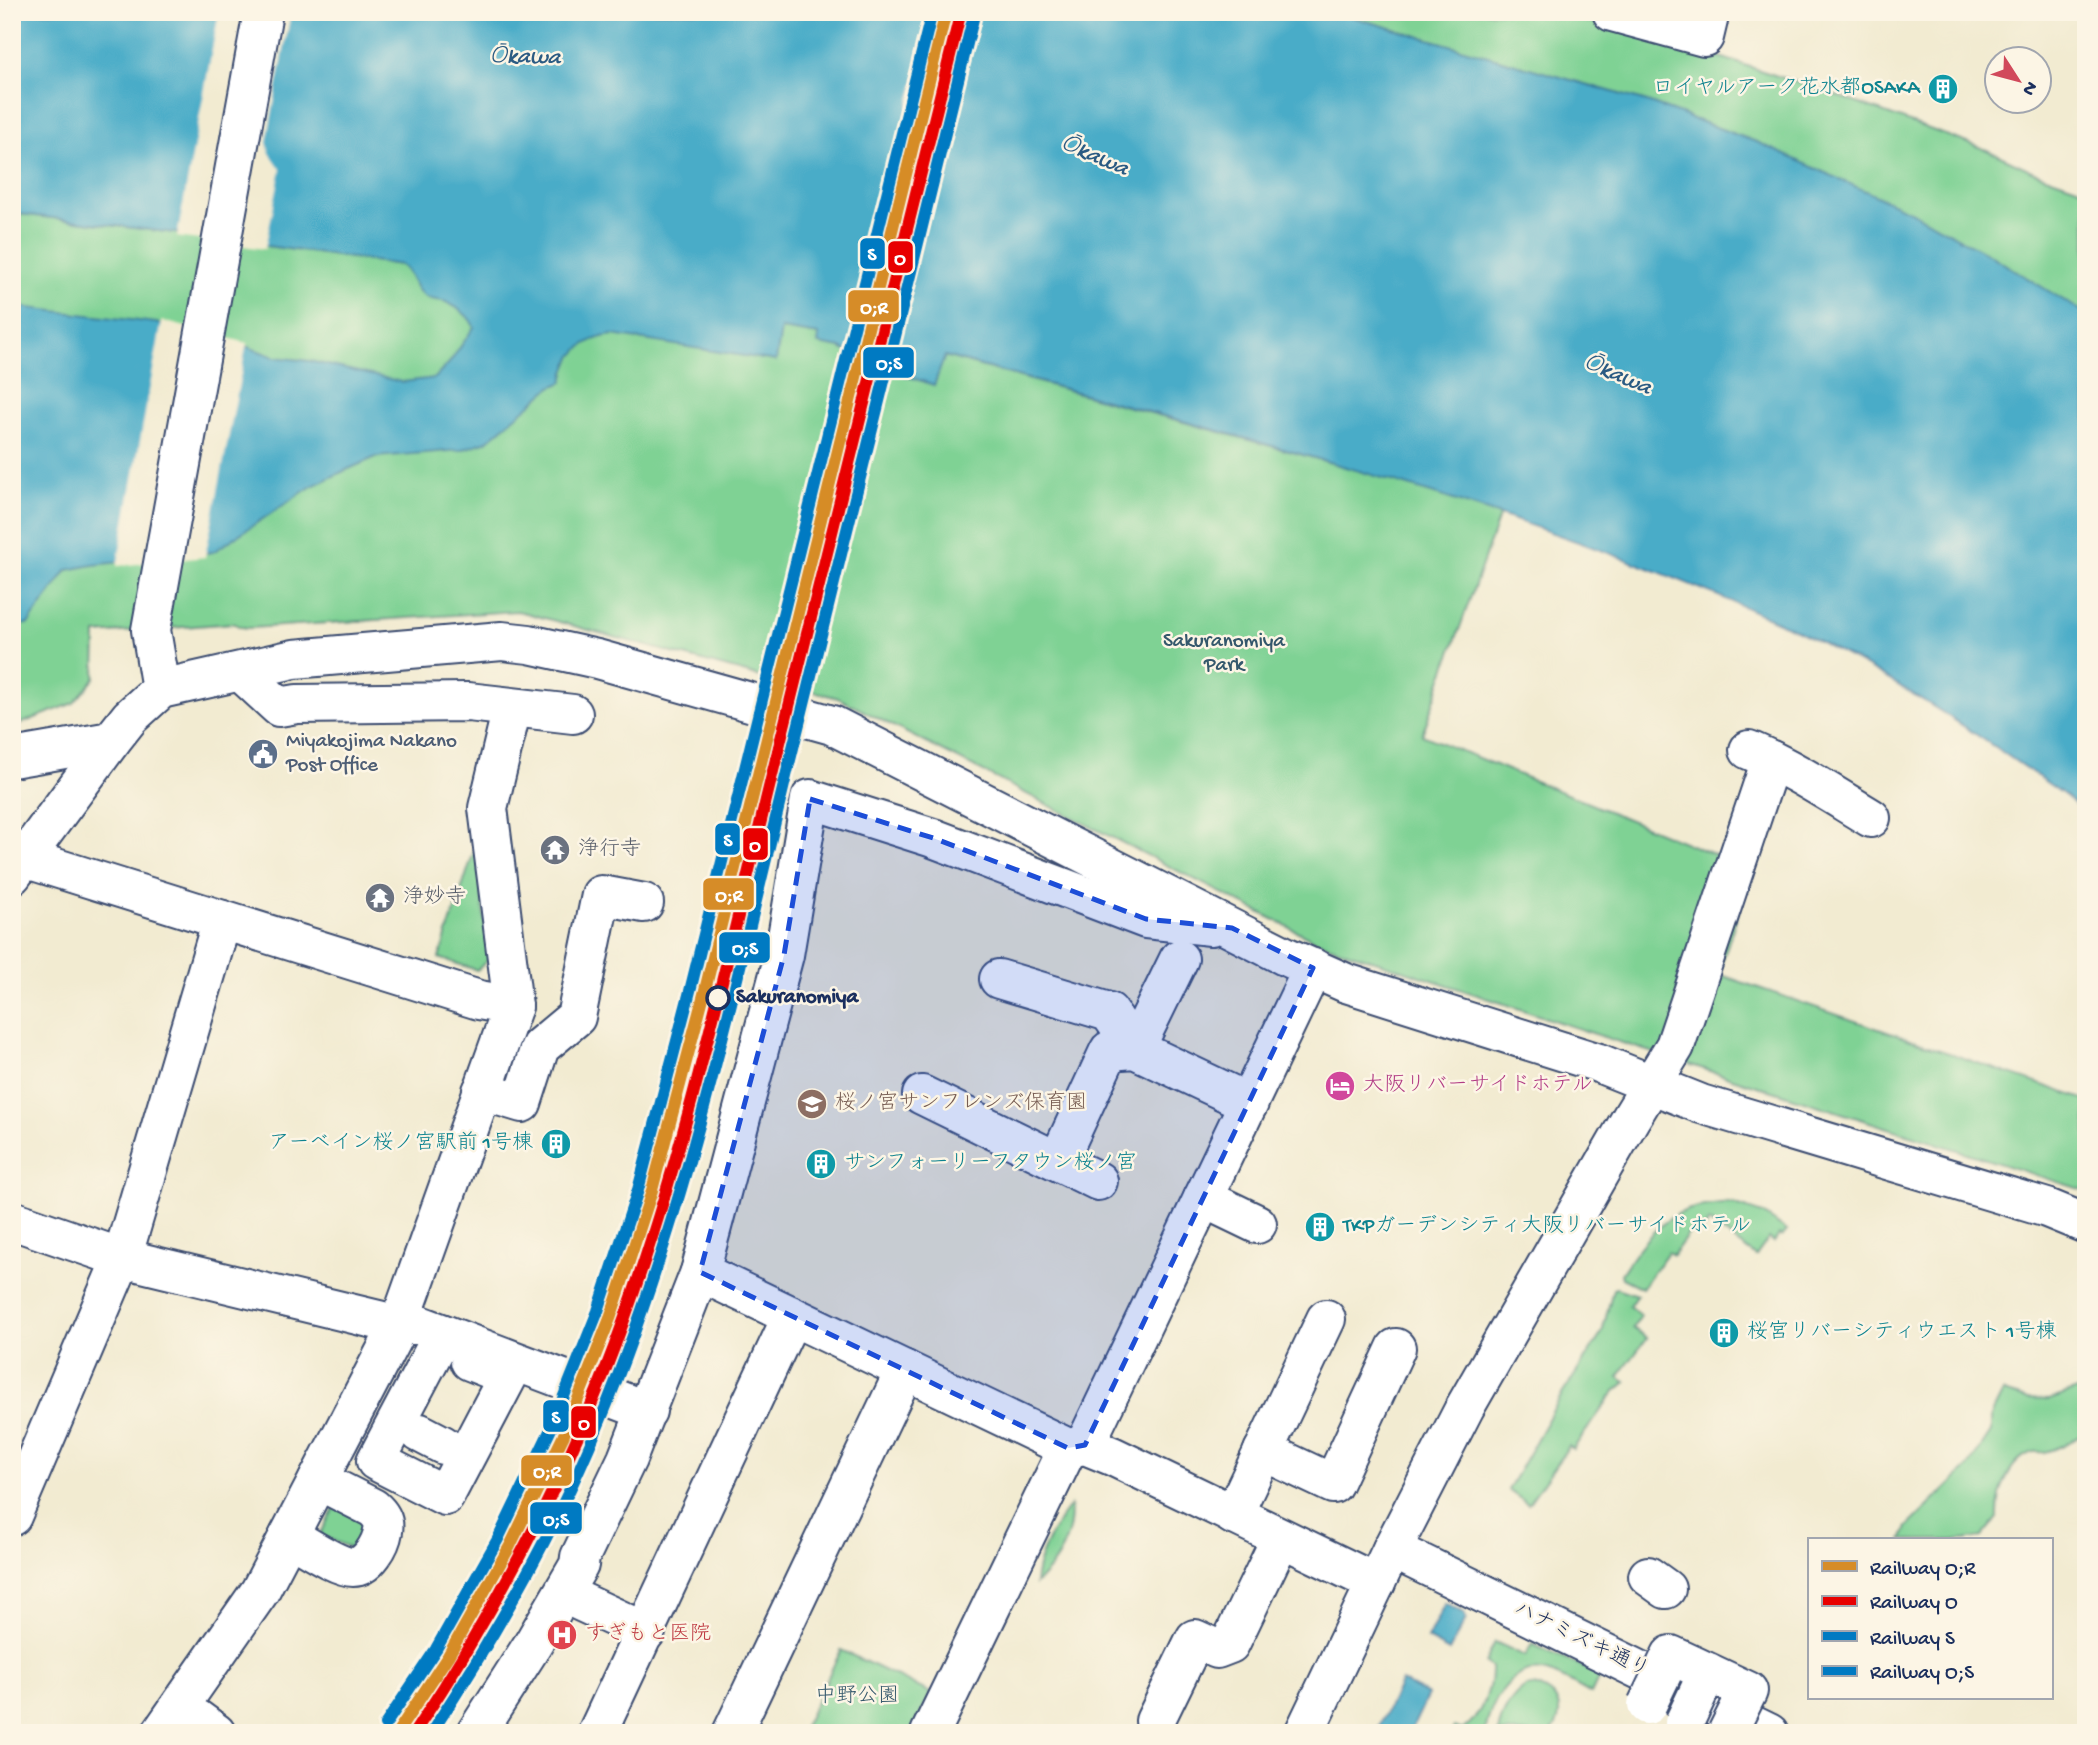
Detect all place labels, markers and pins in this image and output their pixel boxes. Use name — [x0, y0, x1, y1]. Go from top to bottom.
building icon: ロイヤルアーク花水都OSAKA — [1926, 72, 1960, 106]
place label: ロイヤルアーク花水都OSAKA — [1653, 76, 1922, 102]
place label: Miyakojima Nakano Post Office — [285, 730, 457, 779]
public building icon: Miyakojima Nakano Post Office — [246, 737, 280, 771]
temple icon: 浄行寺 — [538, 833, 572, 867]
place label: 浄行寺 — [578, 837, 641, 863]
temple icon: 浄妙寺 — [363, 881, 397, 915]
place label: 浄妙寺 — [403, 885, 466, 911]
marker: Sakuranomiya — [706, 986, 730, 1010]
place label: Sakuranomiya — [736, 986, 859, 1011]
hotel icon: 大阪リバーサイドホテル — [1323, 1069, 1357, 1103]
place label: 大阪リバーサイドホテル — [1363, 1073, 1593, 1099]
school or university icon: 桜ノ宮サンフレンズ保育園 — [795, 1087, 829, 1121]
place label: 桜ノ宮サンフレンズ保育園 — [835, 1090, 1087, 1117]
building icon: アーベイン桜ノ宮駅前 1号棟 — [539, 1127, 573, 1161]
place label: アーベイン桜ノ宮駅前 1号棟 — [268, 1130, 533, 1157]
building icon: サンフォーリーフタウン桜ノ宮 — [804, 1147, 838, 1181]
place label: サンフォーリーフタウン桜ノ宮 — [844, 1151, 1137, 1177]
building icon: TKPガーデンシティ大阪リバーサイドホテル — [1303, 1210, 1337, 1244]
place label: TKPガーデンシティ大阪リバーサイドホテル — [1342, 1214, 1751, 1240]
building icon: 桜宮リバーシティウエスト 1号棟 — [1707, 1316, 1741, 1350]
place label: 桜宮リバーシティウエスト 1号棟 — [1747, 1319, 2057, 1346]
hospital icon: すぎもと医院 — [545, 1618, 579, 1652]
place label: すぎもと医院 — [585, 1622, 711, 1648]

